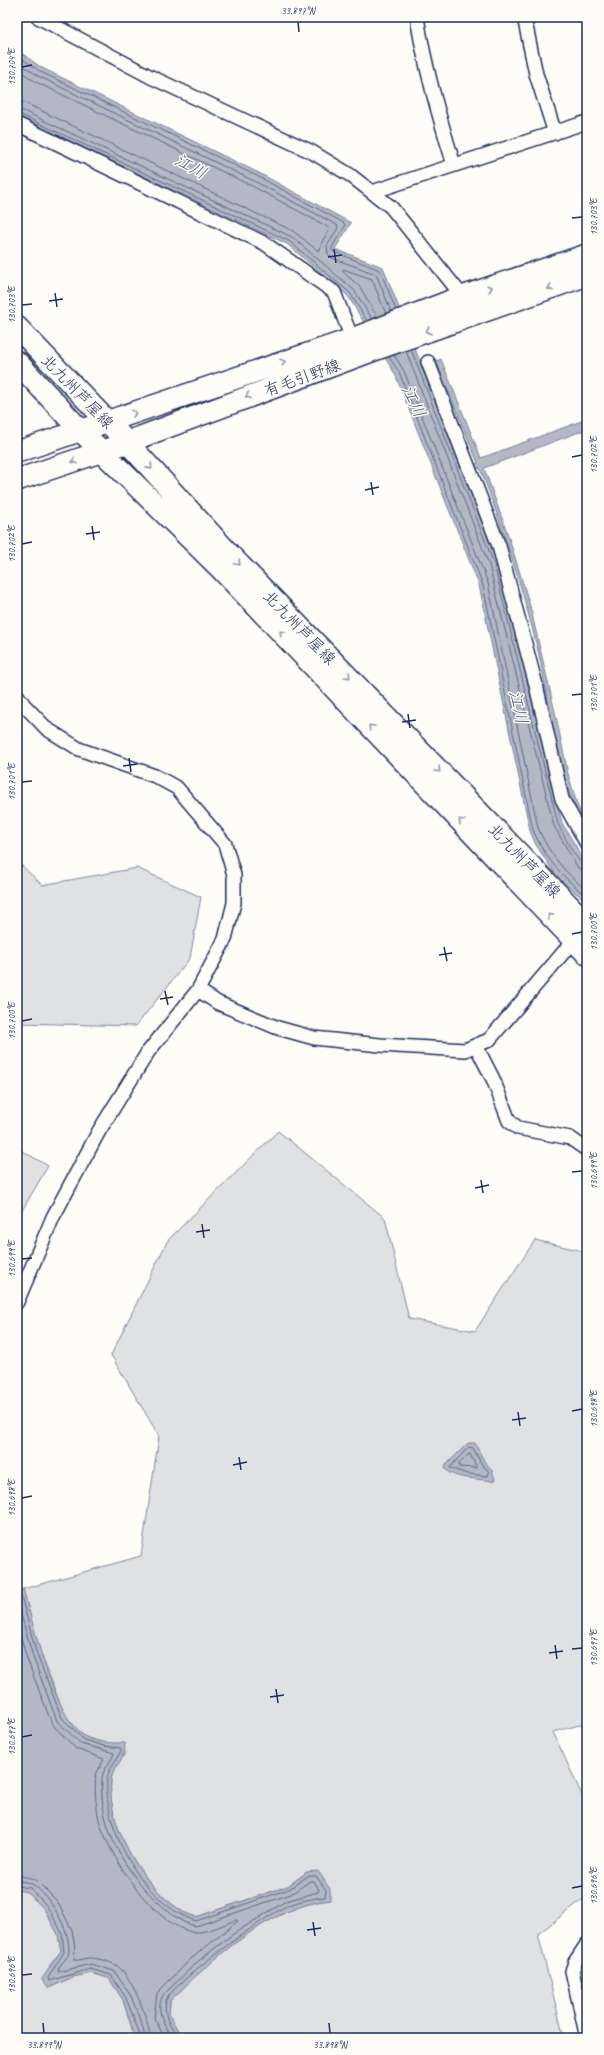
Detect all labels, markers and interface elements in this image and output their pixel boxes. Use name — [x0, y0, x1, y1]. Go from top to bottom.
text: 33.897°N — [281, 4, 317, 17]
text: 130.704°E — [5, 47, 18, 86]
water label: 江川 — [171, 149, 211, 184]
text: 130.703°E — [587, 197, 600, 236]
one-way arrow — [547, 283, 554, 292]
one-way arrow — [486, 284, 493, 293]
text: 130.703°E — [5, 285, 18, 324]
one-way arrow — [424, 326, 431, 334]
street label: 北九州芦屋線 — [37, 350, 118, 433]
street label: 有毛引野線 — [261, 355, 343, 401]
one-way arrow — [280, 358, 287, 367]
water label: 江川 — [397, 381, 430, 421]
one-way arrow — [245, 392, 252, 400]
one-way arrow — [130, 409, 137, 417]
text: 130.702°E — [587, 435, 600, 474]
one-way arrow — [71, 456, 78, 465]
one-way arrow — [145, 462, 152, 470]
text: 130.702°E — [5, 524, 18, 563]
one-way arrow — [233, 558, 241, 566]
street label: 北九州芦屋線 — [259, 586, 340, 669]
one-way arrow — [279, 630, 286, 638]
one-way arrow — [343, 671, 350, 679]
text: 130.701°E — [587, 674, 600, 713]
water label: 江川 — [505, 688, 532, 726]
one-way arrow — [368, 724, 376, 732]
text: 130.701°E — [5, 762, 18, 801]
one-way arrow — [433, 765, 441, 773]
one-way arrow — [458, 818, 466, 826]
street label: 北九州芦屋線 — [484, 819, 565, 902]
text: 130.700°E — [587, 912, 600, 951]
one-way arrow — [548, 913, 555, 920]
text: 130.700°E — [5, 1001, 18, 1040]
text: 130.699°E — [587, 1151, 600, 1190]
text: 130.699°E — [5, 1239, 18, 1278]
text: 130.698°E — [587, 1389, 600, 1428]
text: 130.698°E — [5, 1478, 18, 1517]
text: 130.697°E — [587, 1628, 600, 1667]
text: 130.697°E — [5, 1717, 18, 1756]
text: 130.696°E — [587, 1866, 600, 1905]
text: 130.696°E — [5, 1955, 18, 1994]
text: 33.899°N — [27, 2038, 63, 2051]
text: 33.898°N — [313, 2038, 349, 2051]

